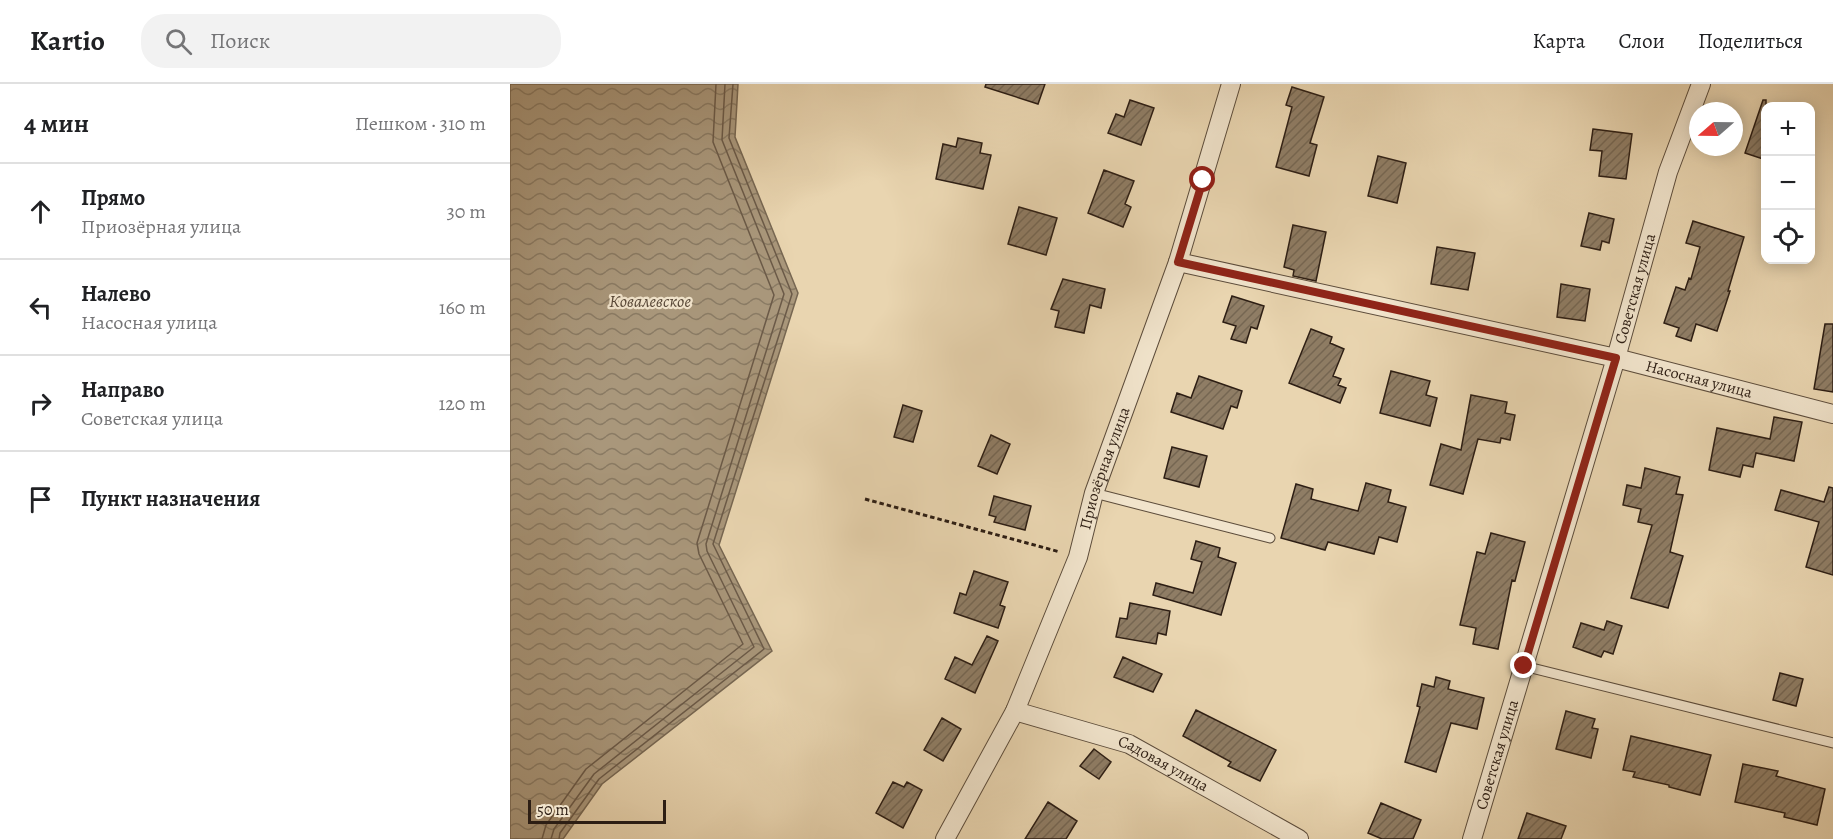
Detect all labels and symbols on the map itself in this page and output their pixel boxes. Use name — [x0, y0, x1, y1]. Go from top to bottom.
north arrow — [1689, 102, 1743, 156]
route start — [1189, 166, 1215, 192]
street label: Советская улица — [1609, 230, 1661, 347]
water label: Ковалевское — [609, 289, 691, 313]
street label: Насосная улица — [1643, 355, 1755, 404]
street label: Приозёрная улица — [1074, 403, 1136, 532]
route end — [1510, 652, 1536, 678]
street label: Советская улица — [1470, 696, 1524, 812]
street label: Садовая улица — [1116, 730, 1213, 798]
scale bar — [528, 797, 666, 824]

